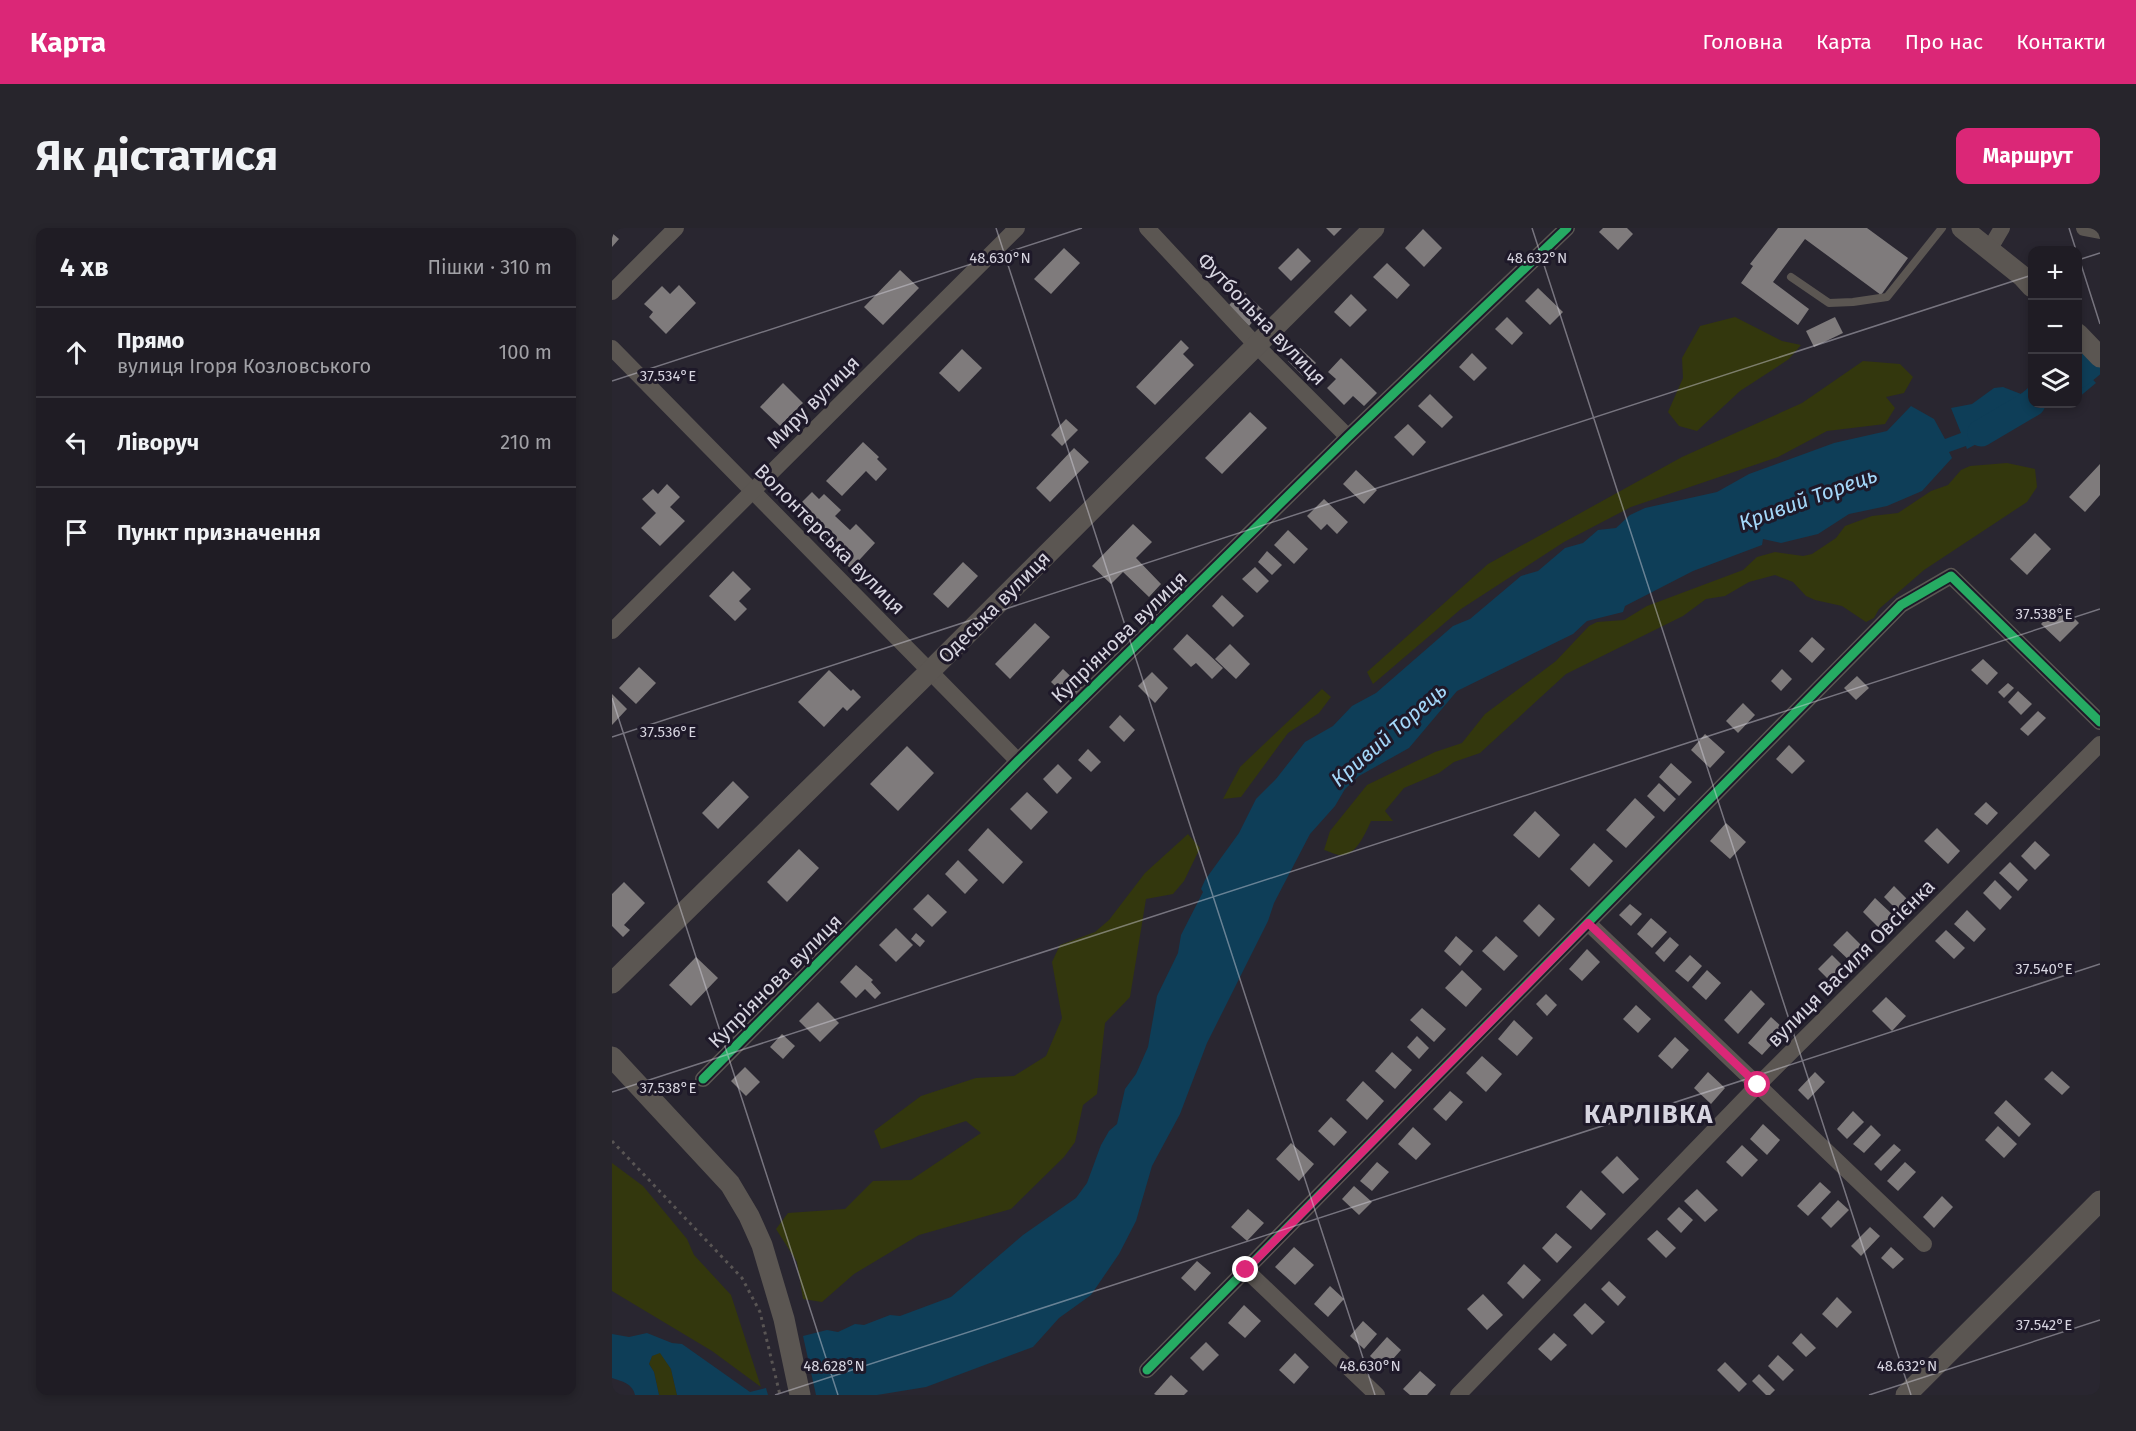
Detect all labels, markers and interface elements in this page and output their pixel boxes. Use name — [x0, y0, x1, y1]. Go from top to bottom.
text: Карта — [30, 26, 106, 59]
text: Головна — [1702, 29, 1783, 55]
text: Карта — [1816, 29, 1872, 55]
text: Про нас — [1905, 29, 1983, 55]
text: Контакти — [2016, 29, 2106, 55]
button: Маршрут — [1956, 128, 2100, 184]
text: Як дістатися — [36, 131, 278, 181]
map controls — [2028, 246, 2082, 408]
button: + — [2028, 246, 2082, 300]
street label: Футбольна вулиця — [1193, 248, 1331, 390]
text: 48.630°N — [969, 249, 1031, 267]
text: 48.632°N — [1507, 249, 1567, 267]
text: 4 хв — [60, 252, 109, 283]
text: Пішки · 310 m — [427, 255, 552, 279]
button: − — [2028, 300, 2082, 354]
text: Прямо — [117, 327, 184, 354]
icon: ahead — [60, 336, 93, 369]
text: 100 m — [499, 340, 552, 364]
street label: Миру вулиця — [762, 351, 864, 453]
text: вулиця Ігоря Козловського — [117, 354, 371, 378]
button: layers — [2028, 354, 2082, 408]
text: 37.534°E — [640, 367, 696, 385]
icon: left — [60, 426, 93, 459]
text: Ліворуч — [117, 429, 199, 456]
text: 210 m — [500, 430, 552, 454]
street label: Волонтерська вулиця — [750, 459, 910, 619]
water label: Кривий Торець — [1735, 462, 1881, 536]
icon: arrive — [60, 516, 93, 549]
text: Пункт призначення — [117, 519, 321, 546]
street label: Одеська вулиця — [933, 546, 1055, 668]
street label: Купріянова вулиця — [1046, 566, 1192, 708]
text: 37.538°E — [2016, 605, 2072, 623]
water label: Кривий Торець — [1326, 677, 1452, 793]
text: 37.536°E — [640, 723, 696, 741]
street label: вулиця Василя Овсієнка — [1762, 874, 1940, 1052]
street label: Купріянова вулиця — [703, 909, 847, 1053]
text: 37.540°E — [2015, 960, 2073, 978]
route start — [1744, 1071, 1770, 1097]
text: 37.538°E — [640, 1079, 696, 1097]
district label: КАРЛІВКА — [1584, 1099, 1714, 1130]
route end — [1232, 1256, 1258, 1282]
text: 37.542°E — [2016, 1316, 2072, 1334]
text: 48.628°N — [803, 1357, 865, 1375]
text: 48.630°N — [1339, 1357, 1401, 1375]
text: 48.632°N — [1877, 1357, 1937, 1375]

